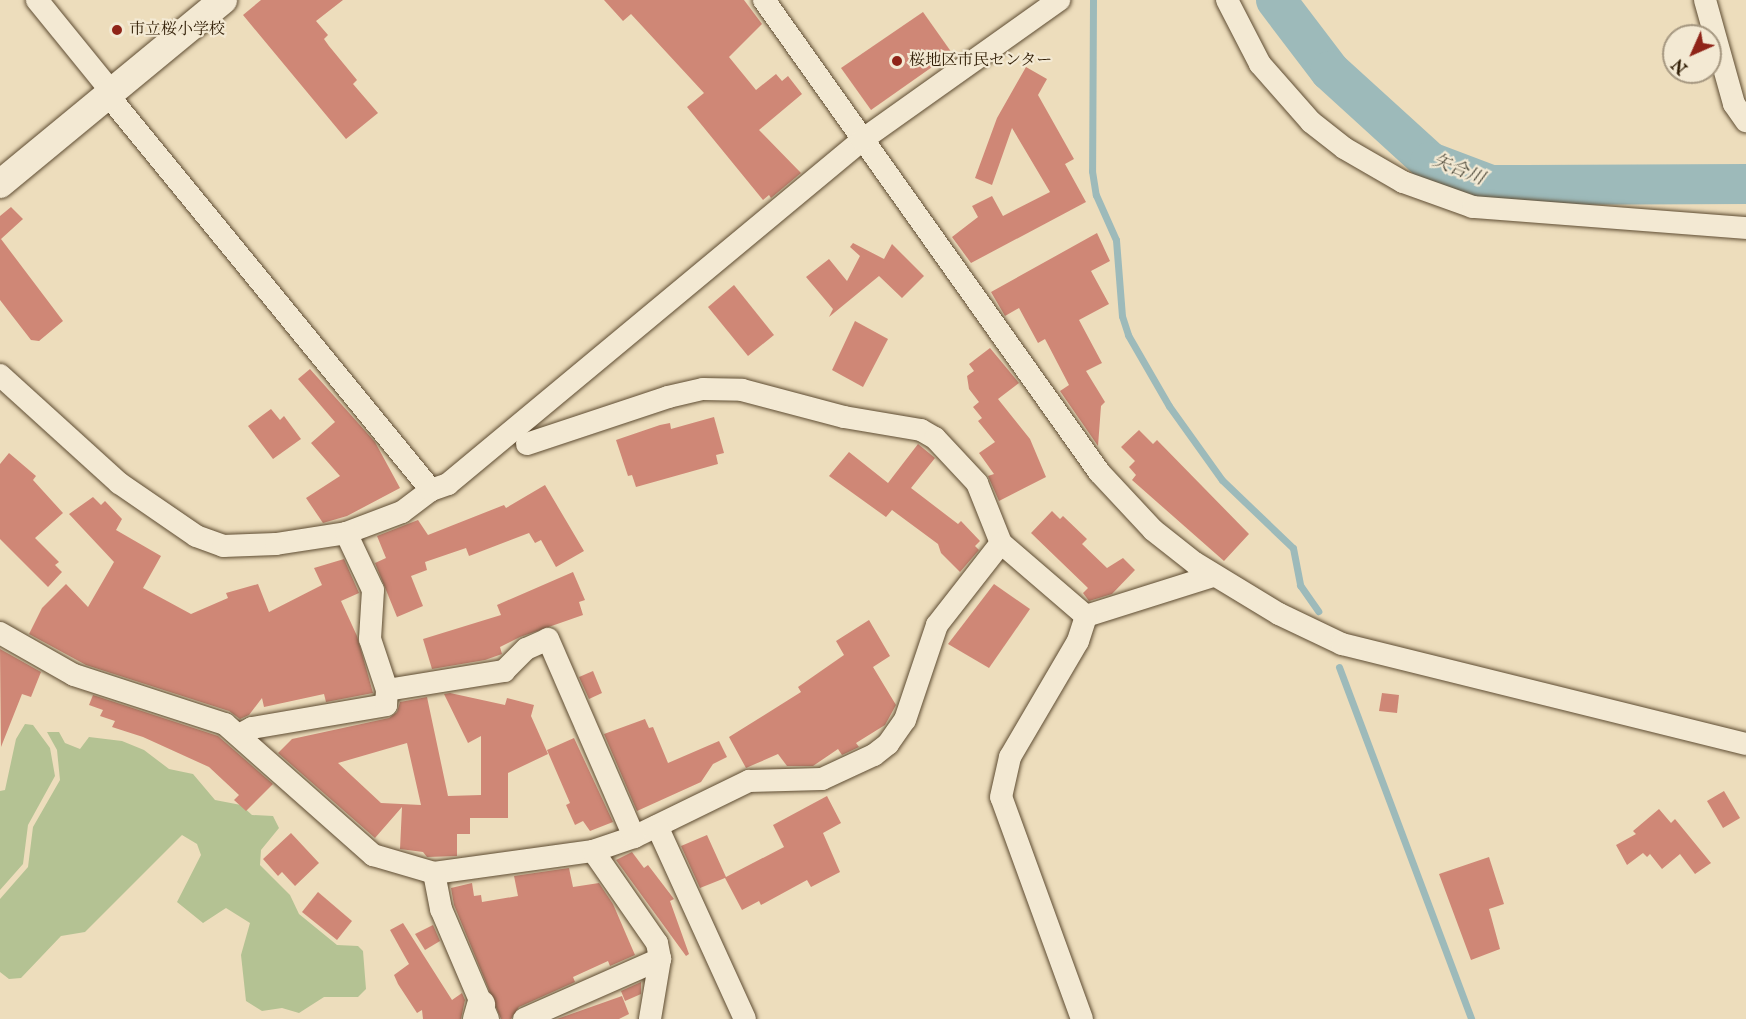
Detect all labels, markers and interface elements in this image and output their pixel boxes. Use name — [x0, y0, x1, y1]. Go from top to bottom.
place label: 市立桜小学校 — [129, 20, 225, 40]
marker: 市立桜小学校 — [110, 23, 124, 37]
north arrow — [1662, 24, 1722, 84]
place label: 桜地区市民センター — [909, 51, 1053, 71]
text: N — [1669, 53, 1693, 77]
marker: 桜地区市民センター — [890, 54, 904, 68]
water label: 矢合川 — [1429, 151, 1487, 191]

